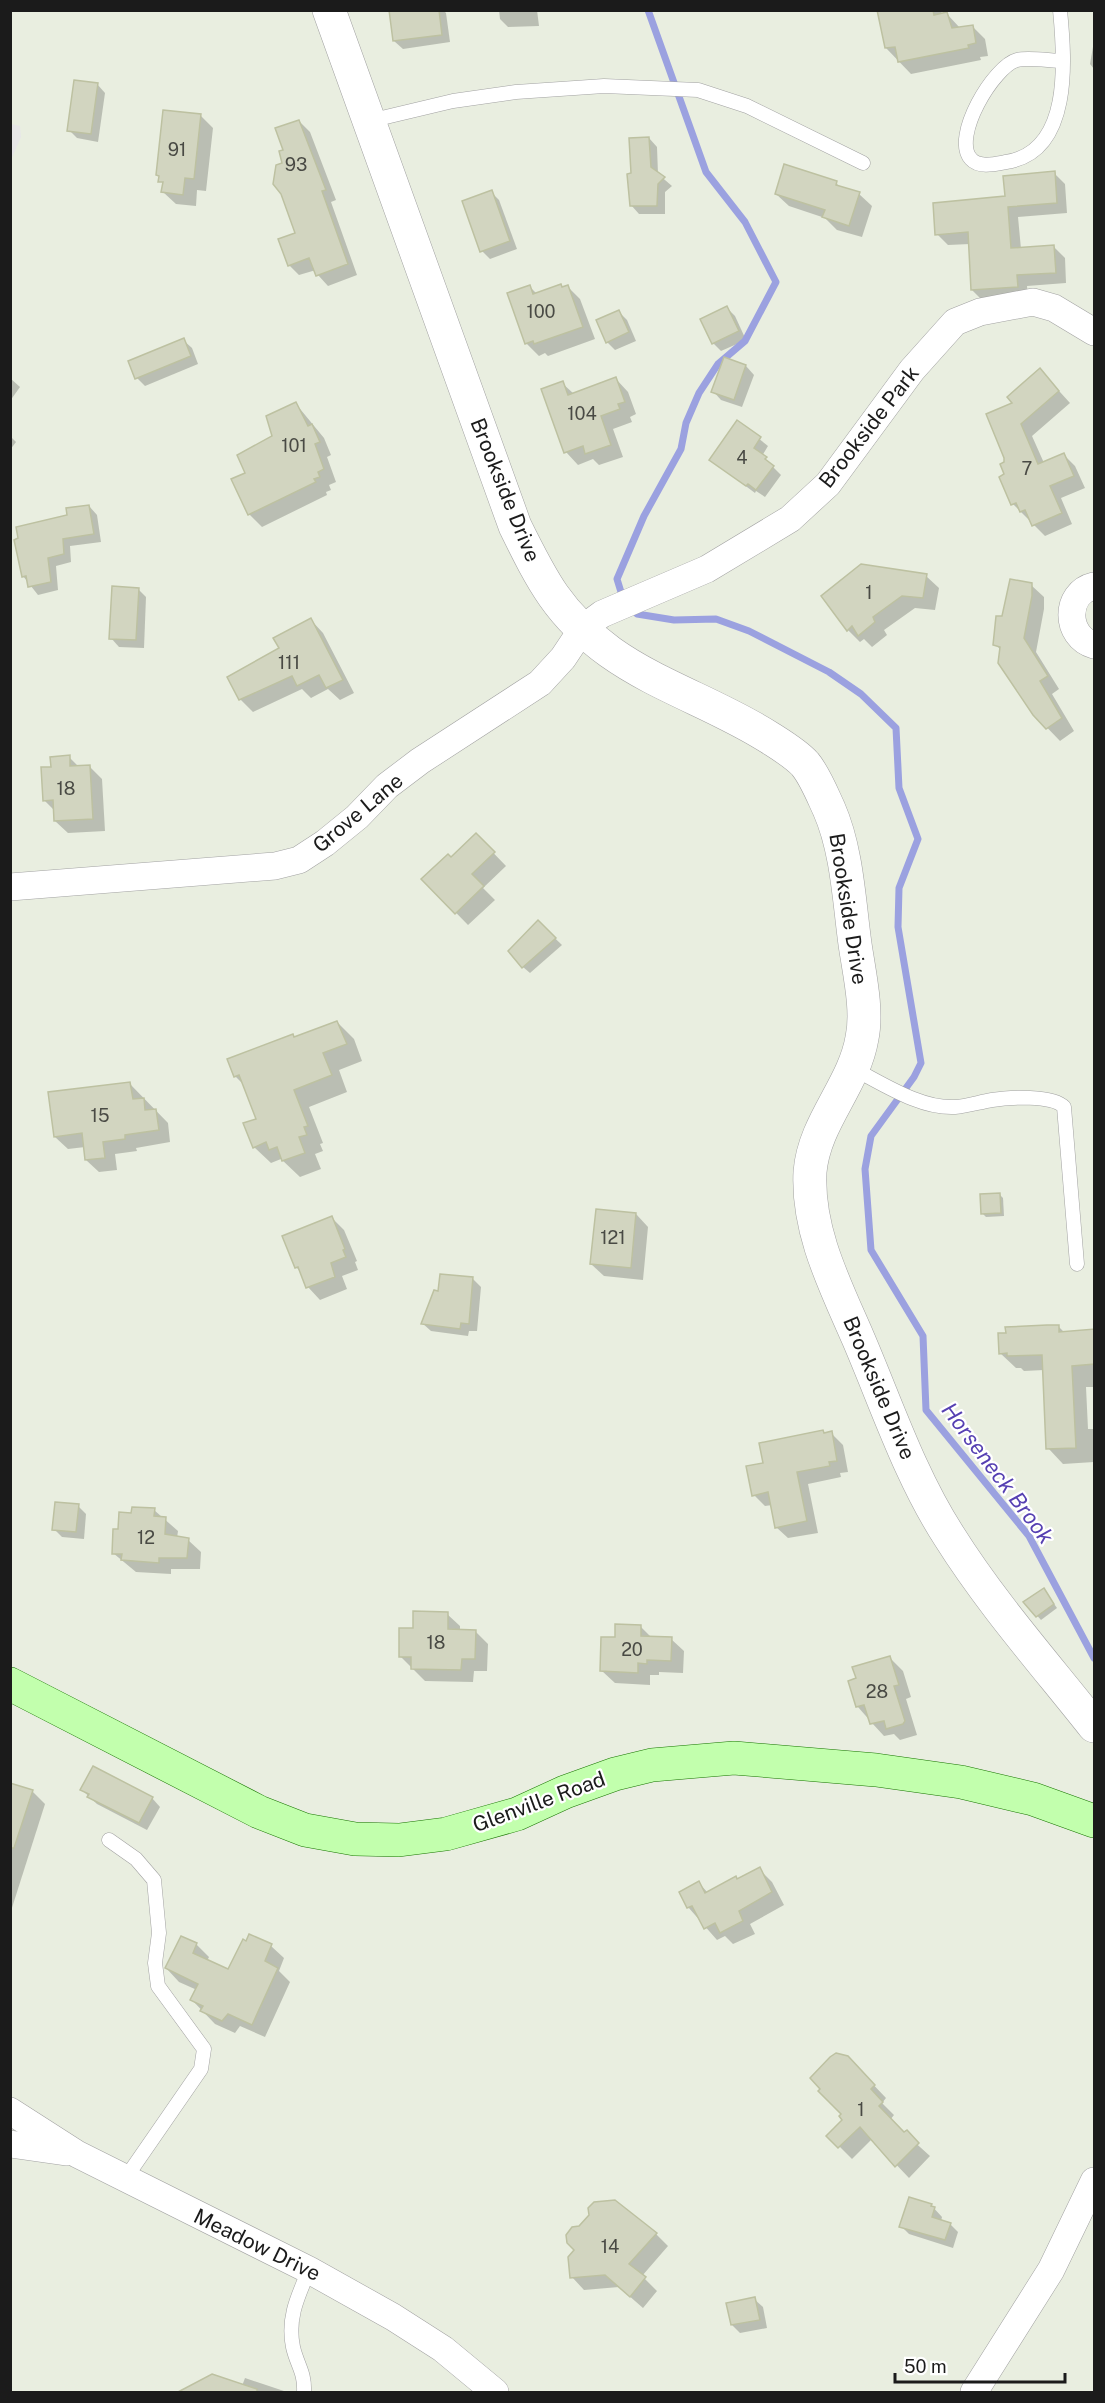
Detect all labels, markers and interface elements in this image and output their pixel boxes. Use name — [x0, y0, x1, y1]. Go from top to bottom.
house number: 91 — [168, 139, 186, 160]
house number: 93 — [285, 154, 307, 175]
house number: 100 — [526, 301, 556, 322]
street label: Brookside Park — [813, 361, 924, 492]
house number: 104 — [567, 403, 597, 424]
street label: Brookside Drive — [465, 414, 546, 565]
house number: 101 — [281, 435, 307, 456]
house number: 4 — [736, 447, 748, 468]
house number: 7 — [1022, 458, 1032, 479]
house number: 1 — [865, 582, 873, 603]
house number: 111 — [278, 652, 300, 673]
street label: Grove Lane — [308, 768, 408, 857]
house number: 18 — [57, 778, 75, 799]
street label: Brookside Drive — [824, 831, 873, 986]
house number: 15 — [91, 1105, 109, 1126]
house number: 121 — [600, 1227, 626, 1248]
street label: Brookside Drive — [838, 1313, 921, 1463]
water label: Horseneck Brook — [936, 1397, 1060, 1549]
house number: 12 — [137, 1527, 155, 1548]
house number: 18 — [427, 1632, 445, 1653]
house number: 20 — [621, 1639, 643, 1660]
house number: 28 — [866, 1681, 888, 1702]
street label: Glenville Road — [469, 1766, 609, 1837]
house number: 1 — [857, 2099, 865, 2120]
street label: Meadow Drive — [190, 2203, 325, 2286]
house number: 14 — [601, 2236, 619, 2257]
scale bar — [895, 2346, 1064, 2384]
text: 50 m — [904, 2356, 947, 2377]

